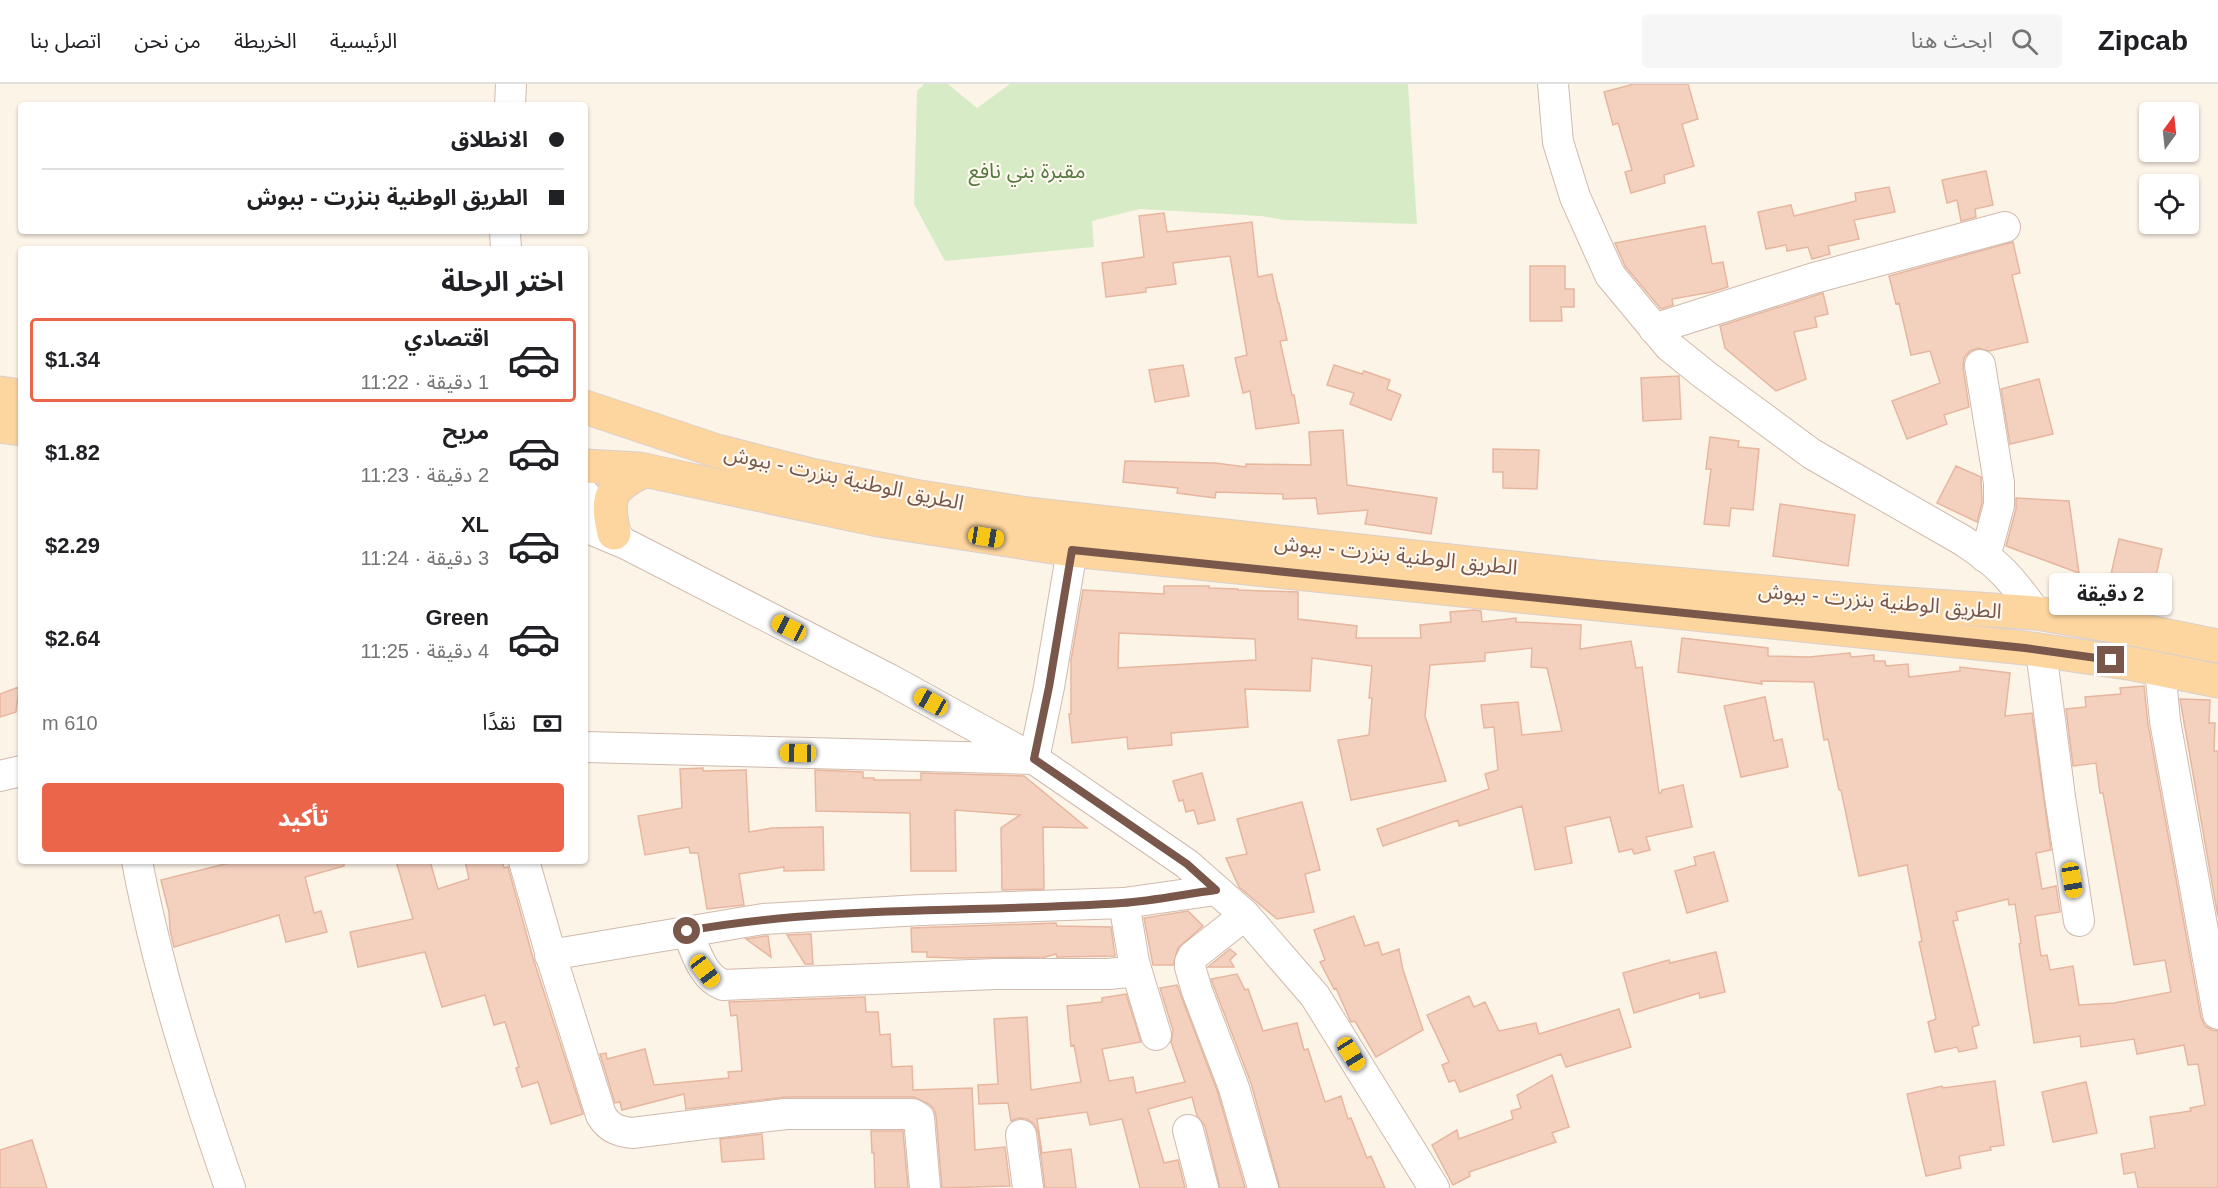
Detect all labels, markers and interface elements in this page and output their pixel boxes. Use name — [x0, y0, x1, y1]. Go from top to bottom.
search box — [1642, 14, 2062, 68]
icon: search — [2008, 25, 2041, 58]
text: Zipcab — [2098, 25, 2188, 56]
text: ابحث هنا — [1911, 28, 1993, 53]
text: اتصل بنا — [30, 29, 101, 52]
text: من نحن — [134, 29, 201, 52]
text: الخريطة — [234, 29, 297, 52]
text: الرئيسية — [330, 29, 397, 52]
north arrow — [2139, 102, 2199, 162]
map controls — [2139, 102, 2199, 234]
text: الانطلاق — [451, 127, 528, 152]
park label: مقبرة بني نافع — [969, 159, 1085, 187]
button: locate — [2139, 174, 2199, 234]
text: الطريق الوطنية بنزرت - ببوش — [247, 185, 528, 210]
text: اختر الرحلة — [441, 267, 564, 297]
text: اقتصادي — [404, 326, 489, 351]
icon: car — [507, 333, 561, 387]
text: $1.34 — [45, 347, 100, 372]
text: 1 دقيقة · 11:22 — [360, 371, 489, 393]
text: مريح — [443, 419, 489, 444]
icon: car — [507, 426, 561, 480]
text: $1.82 — [45, 440, 100, 465]
street label: الطريق الوطنية بنزرت - ببوش — [722, 441, 966, 516]
text: 2 دقيقة · 11:23 — [360, 464, 489, 486]
text: XL — [461, 512, 489, 537]
icon: car — [507, 519, 561, 573]
car — [967, 525, 1005, 549]
street label: الطريق الوطنية بنزرت - ببوش — [1273, 530, 1519, 581]
text: $2.29 — [45, 533, 100, 558]
text: 3 دقيقة · 11:24 — [360, 547, 489, 569]
callout: 2 دقيقة — [2050, 573, 2172, 615]
street label: الطريق الوطنية بنزرت - ببوش — [1757, 578, 2003, 625]
text: 2 دقيقة — [2077, 583, 2144, 605]
text: Green — [425, 605, 489, 630]
icon: car — [507, 612, 561, 666]
car — [769, 612, 809, 644]
text: $2.64 — [45, 626, 100, 651]
text: 4 دقيقة · 11:25 — [360, 640, 489, 662]
route end — [2097, 646, 2124, 673]
car — [911, 685, 951, 719]
icon: cash — [531, 707, 564, 740]
text: نقدًا — [482, 710, 516, 735]
text: 610 m — [42, 712, 98, 734]
car — [780, 744, 816, 762]
button: تأكيد — [42, 783, 564, 852]
car — [2060, 861, 2084, 899]
route start — [673, 917, 700, 944]
car — [687, 951, 723, 991]
car — [1334, 1034, 1368, 1074]

